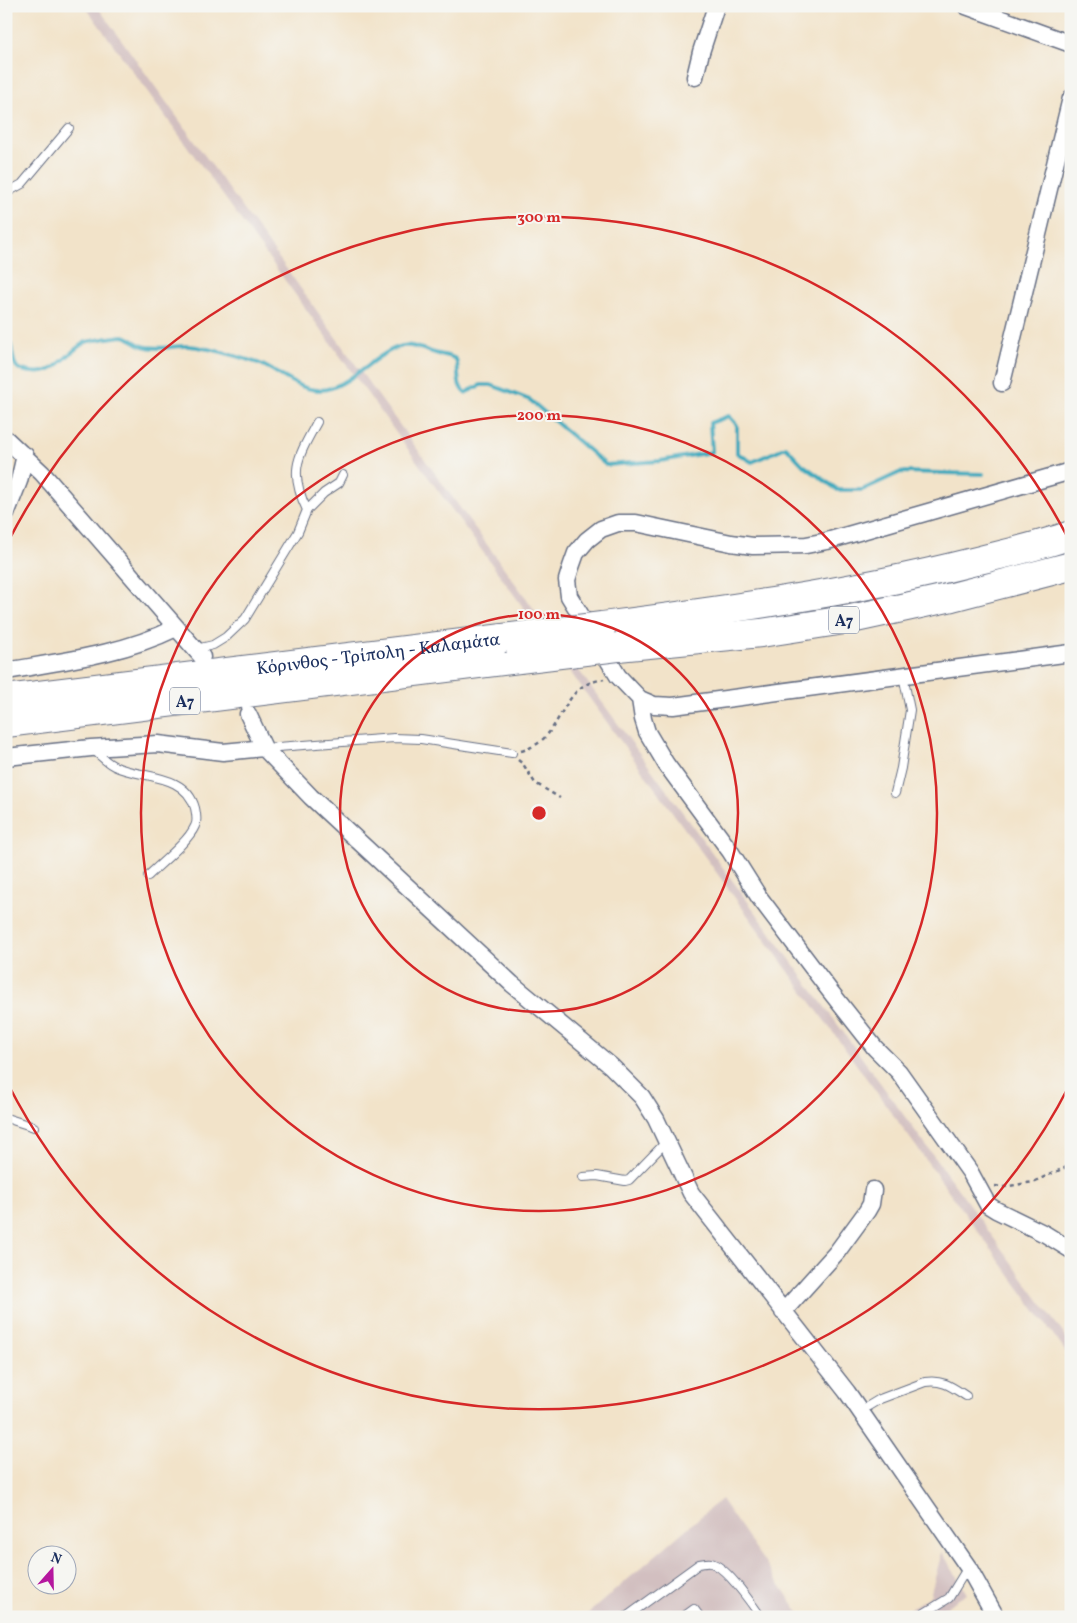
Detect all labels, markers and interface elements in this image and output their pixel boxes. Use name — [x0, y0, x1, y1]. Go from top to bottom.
text: 300 m — [517, 208, 561, 229]
text: 200 m — [517, 406, 561, 427]
text: 100 m — [518, 605, 561, 626]
road number: Α7 — [829, 606, 859, 634]
street label: Κόρινθος - Τρίπολη - Καλαμάτα — [255, 627, 502, 682]
road number: Α7 — [170, 688, 200, 714]
centre of rings — [530, 804, 548, 822]
north arrow — [28, 1546, 78, 1596]
text: N — [48, 1549, 64, 1570]

